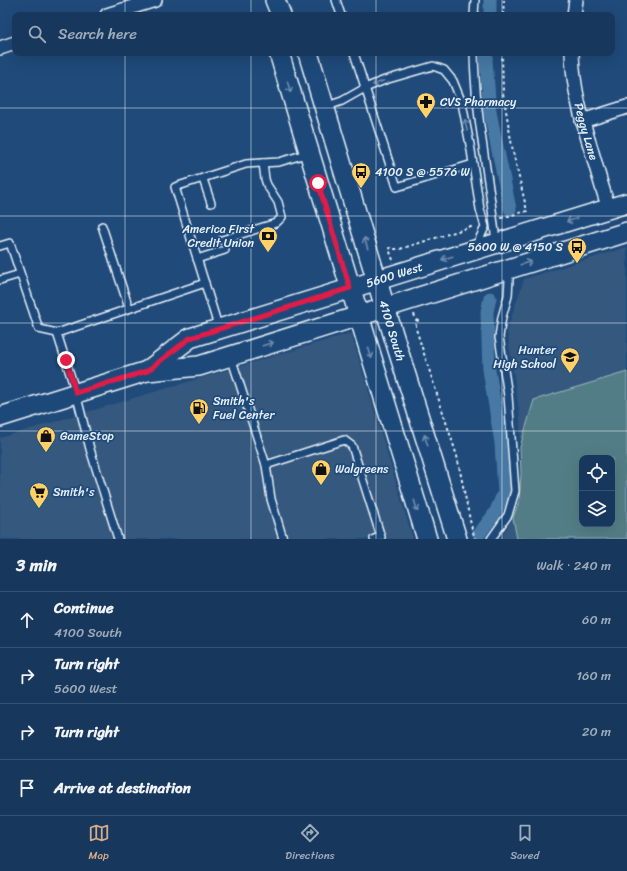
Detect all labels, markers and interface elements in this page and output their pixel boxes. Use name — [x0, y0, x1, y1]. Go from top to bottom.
search box — [12, 12, 615, 56]
text: Search here — [58, 21, 137, 47]
icon: search — [26, 23, 48, 45]
one-way arrow — [373, 80, 385, 87]
one-way arrow — [286, 81, 293, 94]
pharmacy icon: CVS Pharmacy — [415, 91, 437, 119]
place label: CVS Pharmacy — [440, 91, 517, 113]
street label: Peggy Lane — [568, 101, 605, 163]
one-way arrow — [462, 119, 470, 132]
bus stop icon: 4100 S @ 5576 W — [350, 161, 372, 189]
place label: 4100 S @ 5576 W — [375, 161, 470, 183]
route start — [309, 174, 327, 192]
one-way arrow — [565, 217, 578, 224]
place label: America First Credit Union — [181, 218, 255, 254]
bank icon: America First Credit Union — [257, 225, 279, 253]
one-way arrow — [362, 236, 369, 249]
place label: 5600 W @ 4150 S — [468, 236, 563, 258]
bus stop icon: 5600 W @ 4150 S — [566, 236, 588, 264]
one-way arrow — [442, 255, 454, 263]
street label: 5600 West — [363, 256, 426, 294]
one-way arrow — [519, 259, 532, 266]
street label: 4100 South — [372, 297, 412, 364]
place label: Hunter High School — [493, 339, 557, 375]
one-way arrow — [262, 340, 275, 347]
one-way arrow — [367, 346, 374, 359]
school or university icon: Hunter High School — [559, 346, 581, 374]
route end — [57, 351, 75, 369]
place label: Smith's Fuel Center — [213, 390, 275, 426]
fuel station icon: Smith's Fuel Center — [188, 397, 210, 425]
shop icon: GameStop — [35, 425, 57, 453]
place label: GameStop — [60, 425, 115, 447]
one-way arrow — [422, 433, 429, 446]
map controls — [579, 455, 615, 527]
button: locate — [579, 455, 615, 491]
shop icon: Walgreens — [310, 458, 332, 486]
place label: Walgreens — [335, 458, 389, 480]
supermarket icon: Smith's — [28, 481, 50, 509]
place label: Smith's — [53, 481, 95, 503]
button: layers — [579, 491, 615, 527]
one-way arrow — [413, 500, 421, 512]
text: 3 min — [16, 550, 57, 580]
text: Walk · 240 m — [536, 554, 611, 577]
text: Continue — [54, 595, 114, 621]
text: 60 m — [582, 608, 611, 631]
icon: ahead — [16, 609, 38, 631]
text: 4100 South — [54, 621, 122, 644]
text: Turn right — [54, 651, 119, 677]
text: 160 m — [576, 664, 611, 687]
icon: right — [16, 665, 38, 687]
text: 5600 West — [54, 677, 118, 700]
text: Turn right — [54, 719, 119, 745]
text: 20 m — [582, 720, 611, 743]
icon: right — [16, 721, 38, 743]
text: Arrive at destination — [54, 775, 191, 801]
icon: arrive — [16, 777, 38, 799]
tab: Map — [88, 822, 110, 865]
tab: Directions — [285, 822, 335, 865]
tab: Saved — [510, 822, 539, 865]

